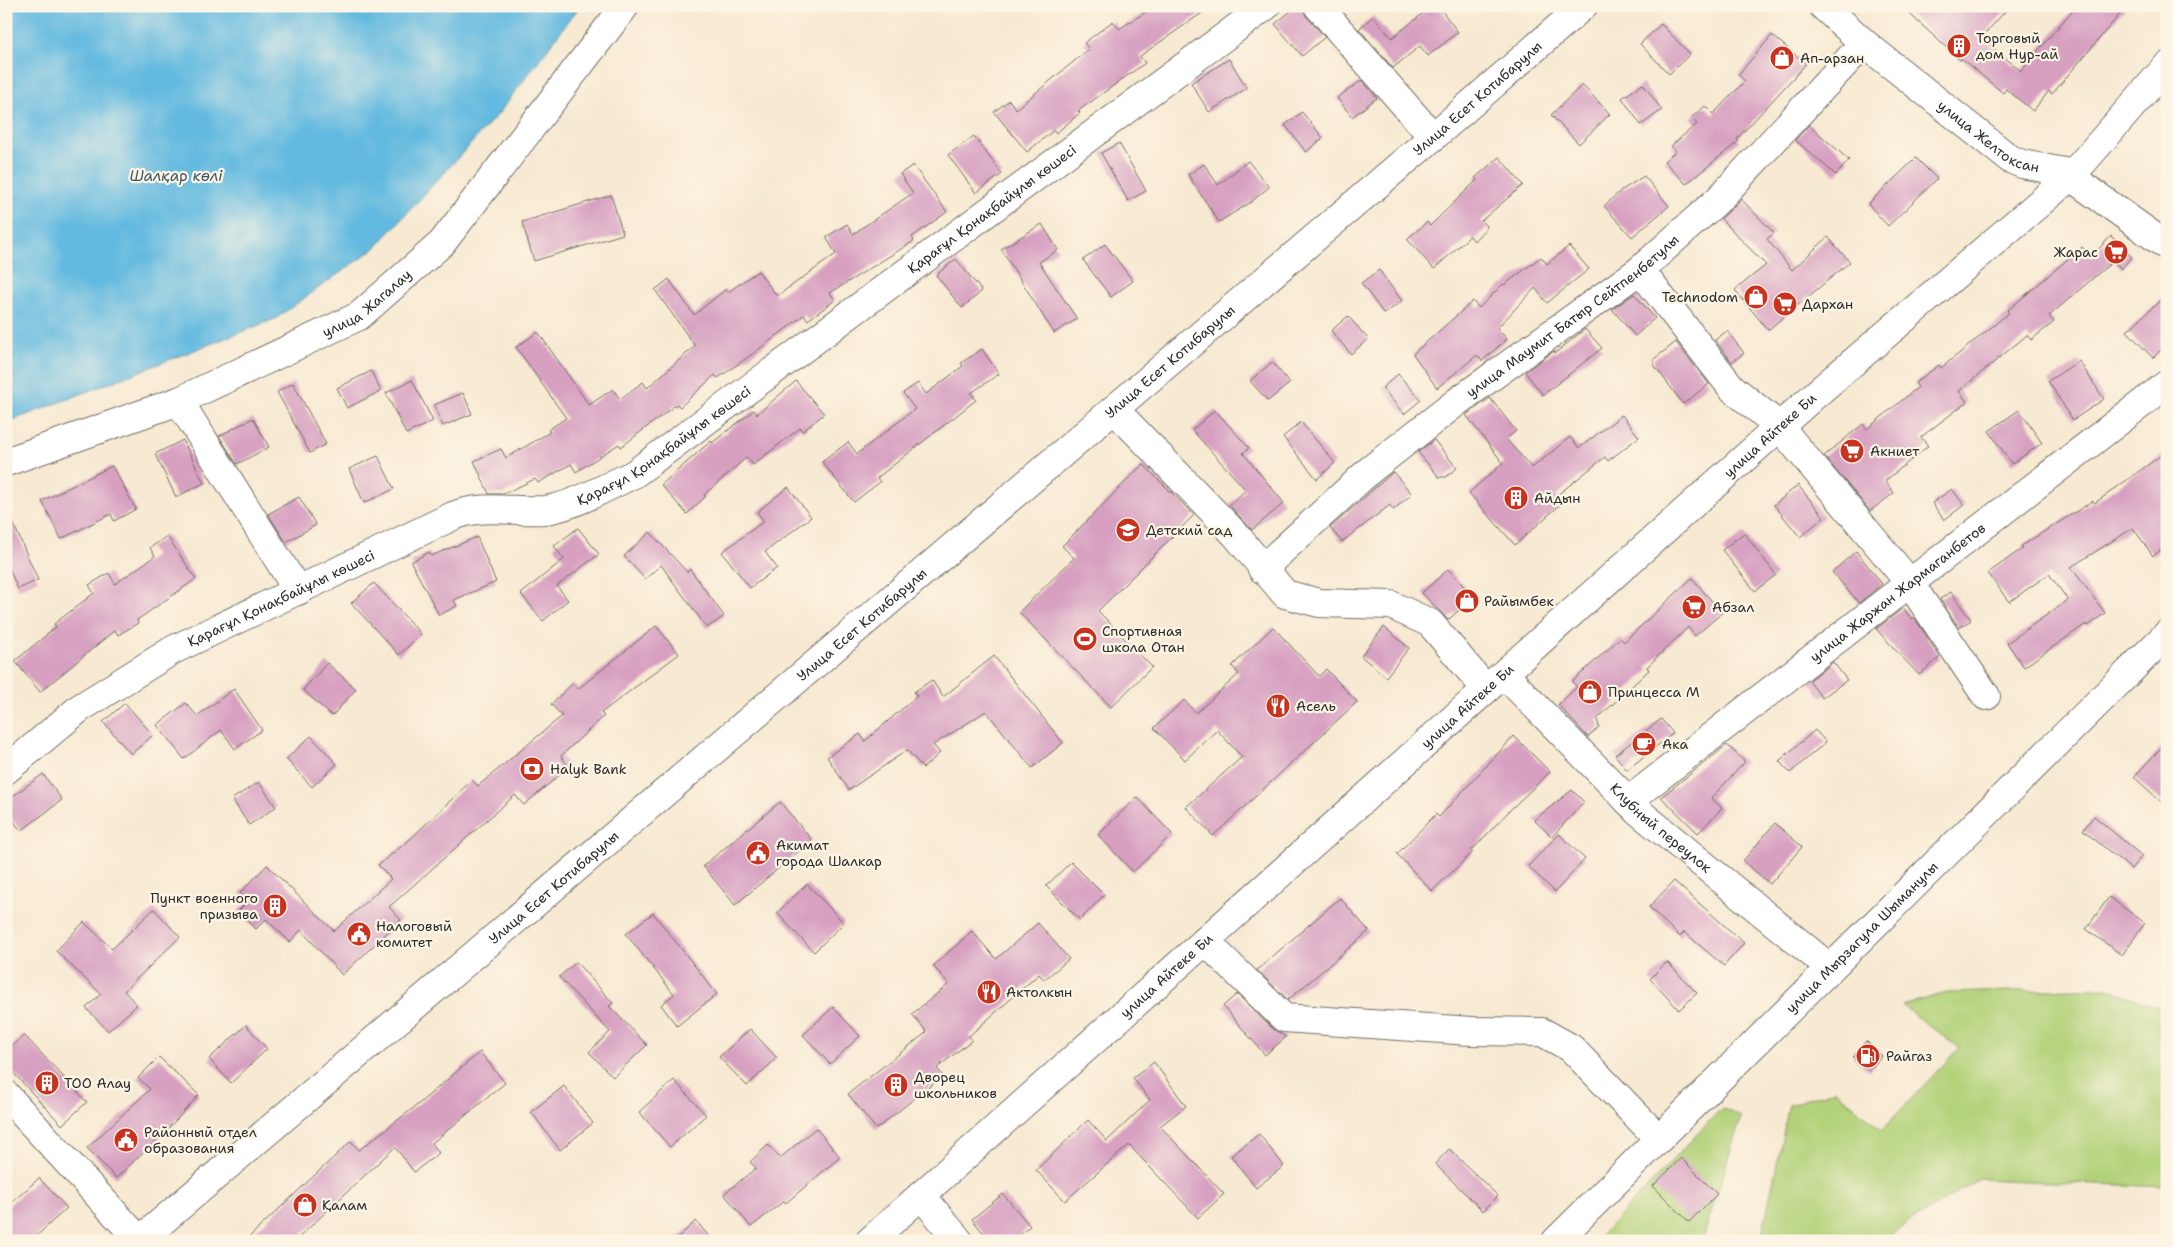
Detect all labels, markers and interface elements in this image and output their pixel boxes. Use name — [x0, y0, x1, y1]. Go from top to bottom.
place label: Торговый дом Нур-ай — [1976, 29, 2058, 63]
building icon: Торговый дом Нур-ай — [1946, 33, 1972, 59]
street label: Улица Есет Котибарулы — [1409, 37, 1546, 159]
shop icon: Ап-арзан — [1769, 45, 1795, 71]
place label: Ап-арзан — [1800, 49, 1864, 67]
street label: улица Желтоксан — [1934, 96, 2041, 176]
street label: Қарағұл Қонақбайұлы көшесі — [904, 141, 1080, 277]
water label: Шалқар көлі — [130, 166, 223, 186]
street label: улица Маумит Батыр Сейтпенбетулы — [1463, 231, 1682, 401]
supermarket icon: Жарас — [2103, 239, 2129, 265]
place label: Жарас — [2054, 243, 2098, 261]
street label: улица Жагалау — [319, 265, 415, 341]
shop icon: Technodom — [1743, 284, 1769, 310]
place label: Technodom — [1662, 288, 1738, 306]
supermarket icon: Дархан — [1772, 291, 1798, 317]
place label: Дархан — [1802, 295, 1853, 313]
street label: Улица Есет Котибарулы — [1101, 301, 1239, 422]
street label: Қарағұл Қонақбайұлы көшесі — [574, 382, 754, 509]
street label: улица Айтеке Би — [1720, 389, 1820, 481]
supermarket icon: Акниет — [1839, 438, 1865, 464]
place label: Акниет — [1870, 442, 1920, 460]
building icon: Айдын — [1503, 485, 1529, 511]
place label: Айдын — [1534, 489, 1581, 507]
school or university icon: Детский сад — [1115, 517, 1141, 543]
street label: улица Жаржан Жармаганбетов — [1806, 519, 1989, 666]
place label: Детский сад — [1146, 521, 1232, 539]
street label: Қарағұл Қонақбайұлы көшесі — [185, 546, 378, 651]
street label: Улица Есет Котибарулы — [793, 564, 930, 685]
shop icon: Райымбек — [1454, 588, 1480, 614]
place label: Райымбек — [1484, 592, 1555, 610]
supermarket icon: Абзал — [1681, 594, 1707, 620]
place label: Абзал — [1712, 598, 1754, 616]
place label: Спортивная школа Отан — [1102, 622, 1185, 656]
sports icon: Спортивная школа Отан — [1072, 626, 1098, 652]
street label: улица Айтеке Би — [1417, 660, 1518, 752]
shop icon: Принцесса М — [1577, 679, 1603, 705]
place label: Принцесса М — [1608, 683, 1700, 701]
restaurant icon: Асель — [1265, 693, 1291, 719]
place label: Асель — [1296, 697, 1336, 715]
cafe icon: Ака — [1631, 731, 1657, 757]
place label: Ака — [1662, 735, 1688, 753]
bank icon: Halyk Bank — [519, 756, 545, 782]
place label: Halyk Bank — [550, 760, 627, 778]
street label: Клубный переулок — [1606, 779, 1716, 877]
street label: Улица Есет Котибарулы — [485, 827, 622, 948]
place label: Акимат города Шалкар — [776, 836, 882, 870]
public building icon: Акимат города Шалкар — [745, 840, 771, 866]
street label: улица Мырзагула Шыманулы — [1782, 858, 1942, 1017]
place label: Пункт военного призыва — [150, 889, 258, 923]
building icon: Пункт военного призыва — [262, 893, 288, 919]
place label: Налоговый комитет — [376, 917, 452, 951]
public building icon: Налоговый комитет — [346, 921, 372, 947]
street label: улица Айтеке Би — [1116, 929, 1217, 1022]
restaurant icon: Актолкын — [976, 979, 1002, 1005]
place label: Актолкын — [1006, 983, 1072, 1001]
fuel station icon: Райгаз — [1855, 1043, 1881, 1069]
place label: Райгаз — [1886, 1047, 1932, 1065]
place label: Дворец школьников — [914, 1068, 997, 1102]
building icon: ТОО Алау — [34, 1070, 60, 1096]
building icon: Дворец школьников — [883, 1072, 909, 1098]
place label: ТОО Алау — [64, 1074, 131, 1092]
place label: Районный отдел образования — [144, 1123, 257, 1157]
public building icon: Районный отдел образования — [113, 1127, 139, 1153]
shop icon: Қалам — [292, 1192, 318, 1218]
place label: Қалам — [322, 1196, 367, 1214]

